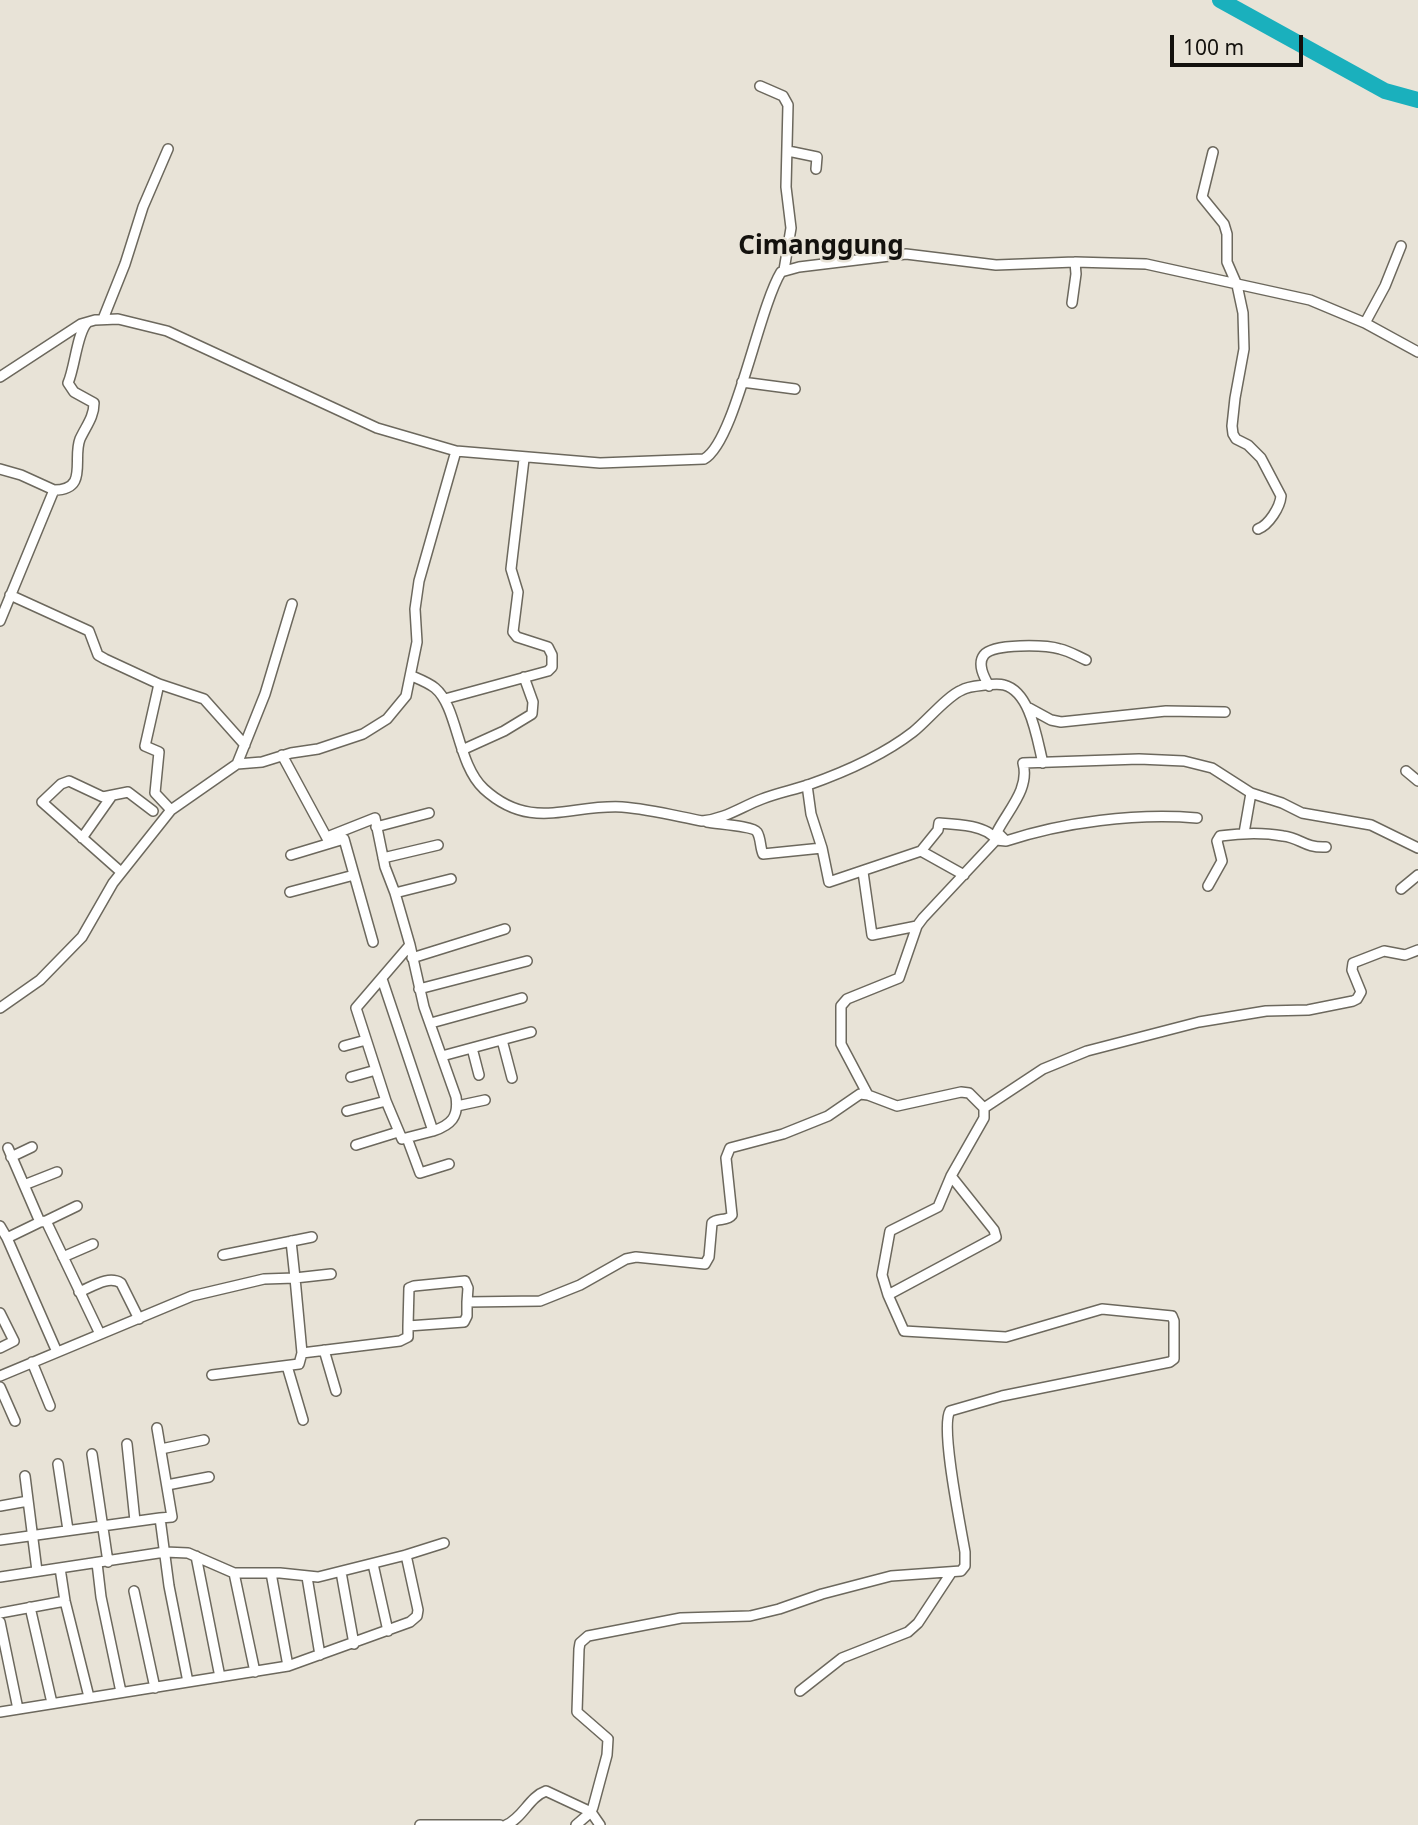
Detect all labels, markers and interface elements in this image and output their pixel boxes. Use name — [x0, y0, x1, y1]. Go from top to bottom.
scale bar — [1173, 21, 1306, 65]
text: 100 m — [1183, 33, 1244, 61]
district label: Cimanggung — [738, 231, 904, 263]

